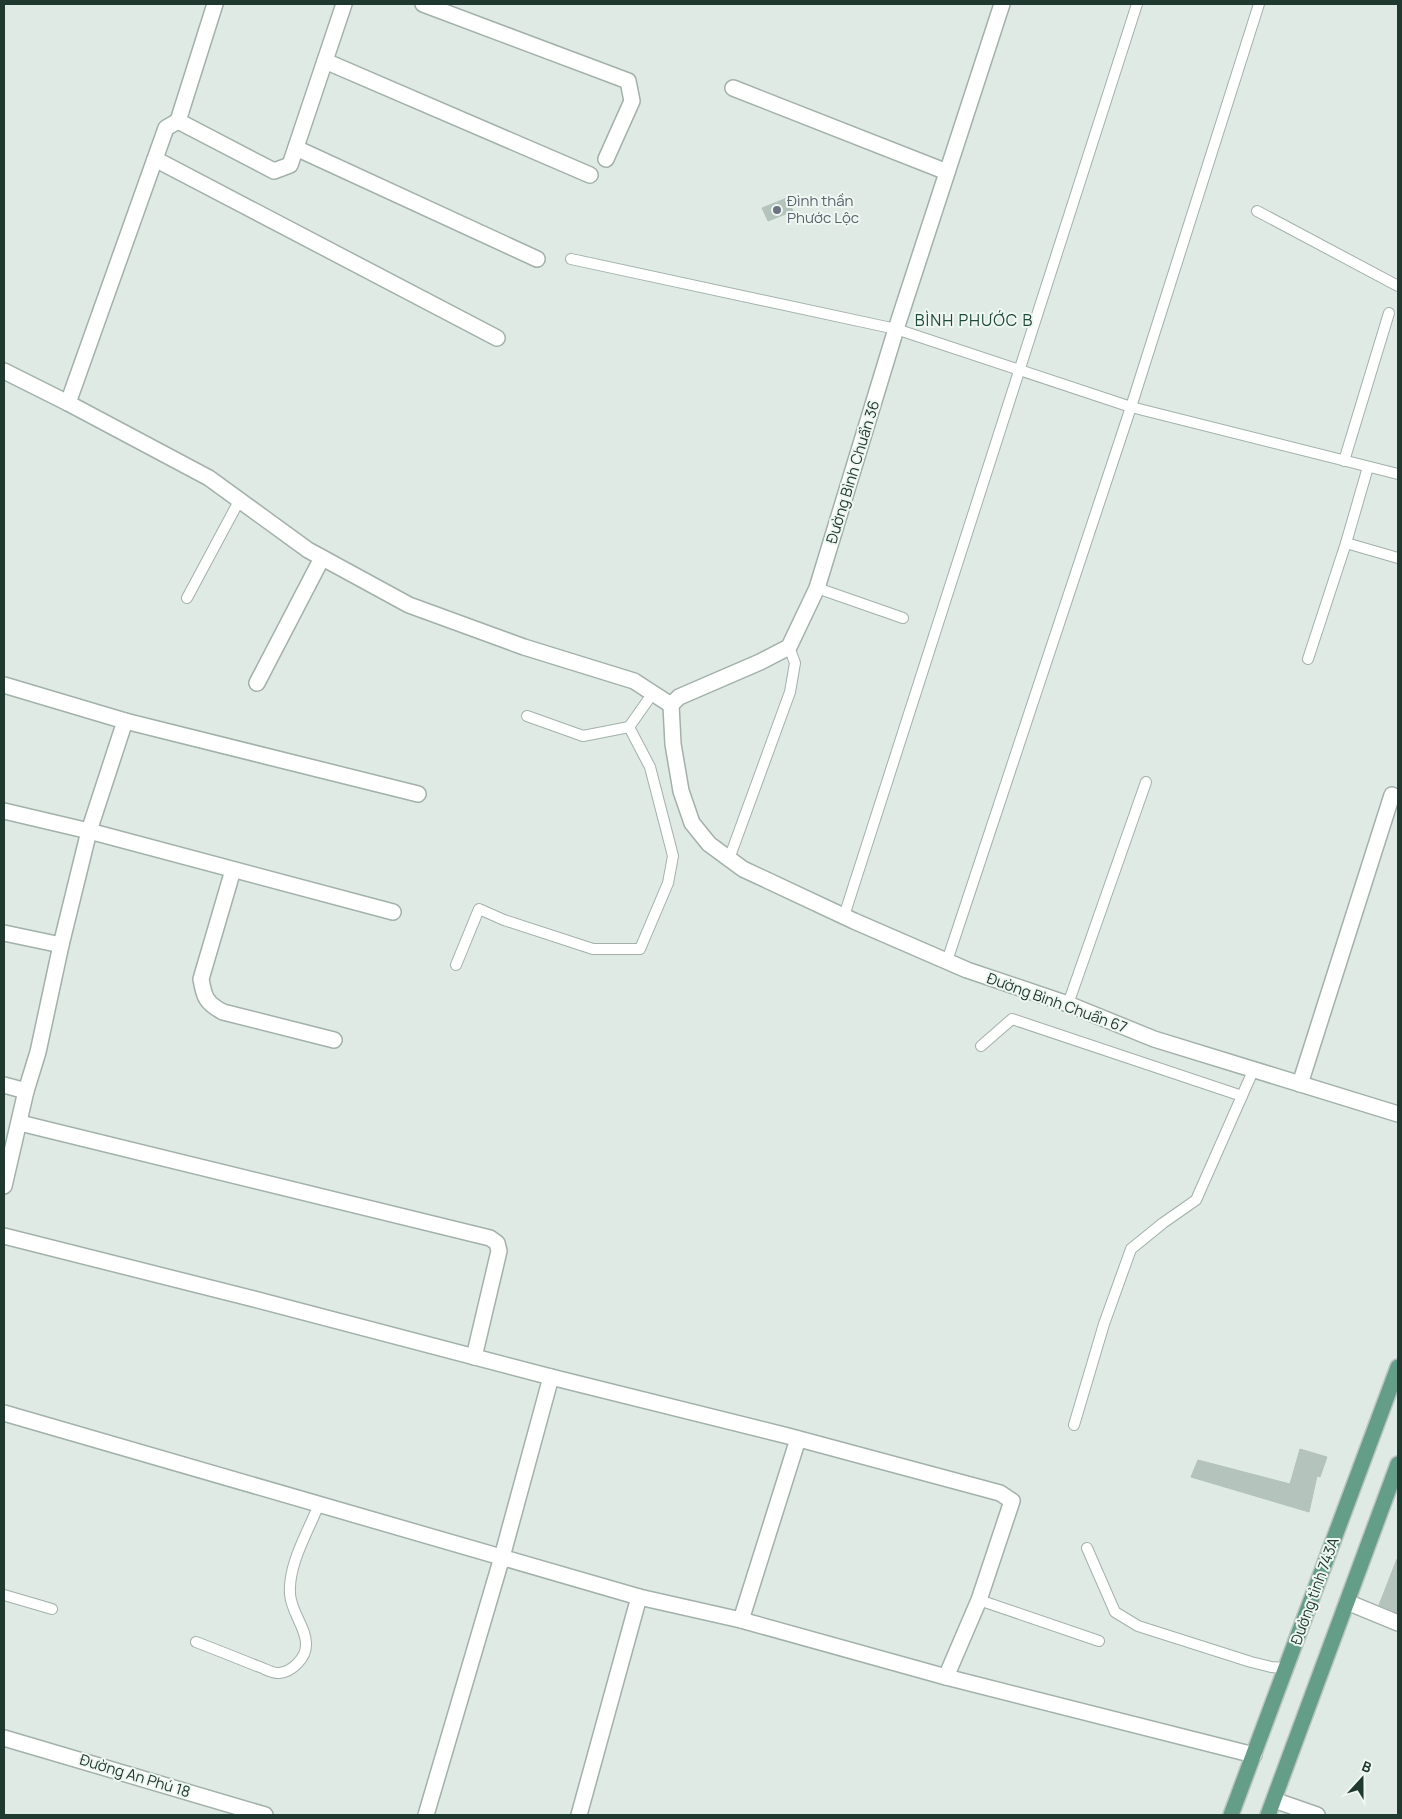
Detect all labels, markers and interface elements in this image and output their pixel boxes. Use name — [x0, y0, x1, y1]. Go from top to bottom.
place label: Đình thần Phước Lộc — [787, 190, 859, 228]
marker: Đình thần Phước Lộc — [771, 204, 783, 216]
district label: BÌNH PHƯỚC B — [915, 309, 1033, 331]
street label: Đường Bình Chuẩn 36 — [821, 398, 884, 546]
street label: Đường Bình Chuẩn 67 — [984, 967, 1130, 1038]
street label: Đường tỉnh 743A — [1285, 1534, 1344, 1647]
street label: Đường An Phú 18 — [77, 1749, 193, 1802]
north arrow — [1337, 1754, 1387, 1804]
text: B — [1359, 1756, 1375, 1777]

